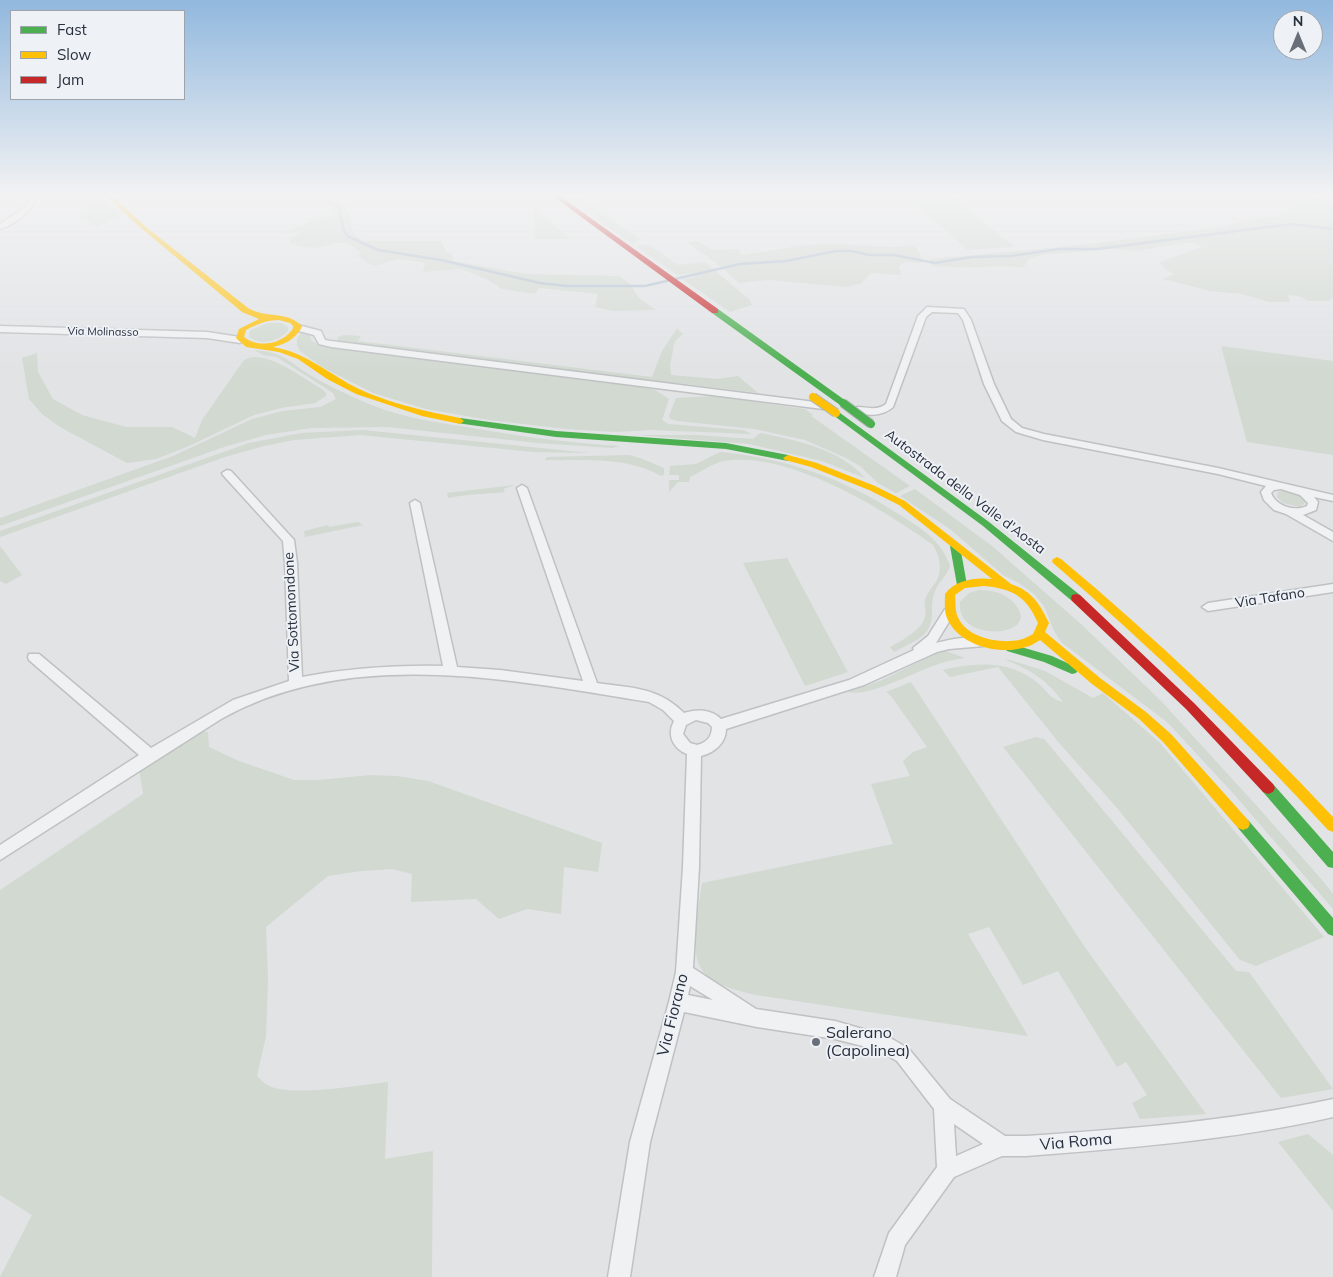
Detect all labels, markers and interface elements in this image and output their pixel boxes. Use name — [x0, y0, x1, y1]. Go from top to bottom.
legend — [10, 10, 185, 100]
north arrow — [1273, 10, 1323, 60]
text: N — [1293, 12, 1303, 30]
text: Fast — [57, 20, 87, 39]
text: Slow — [57, 45, 91, 64]
text: Jam — [57, 70, 84, 89]
street label: Via Molinasso — [67, 325, 139, 339]
street label: Autostrada della Valle d'Aosta — [881, 426, 1049, 558]
street label: Via Sottomondone — [280, 552, 304, 672]
street label: Via Tafano — [1234, 584, 1306, 612]
street label: Via Fiorano — [653, 972, 693, 1058]
place label: Salerano (Capolinea) — [826, 1023, 910, 1061]
marker: Salerano (Capolinea) — [810, 1036, 822, 1048]
street label: Via Roma — [1039, 1129, 1113, 1155]

